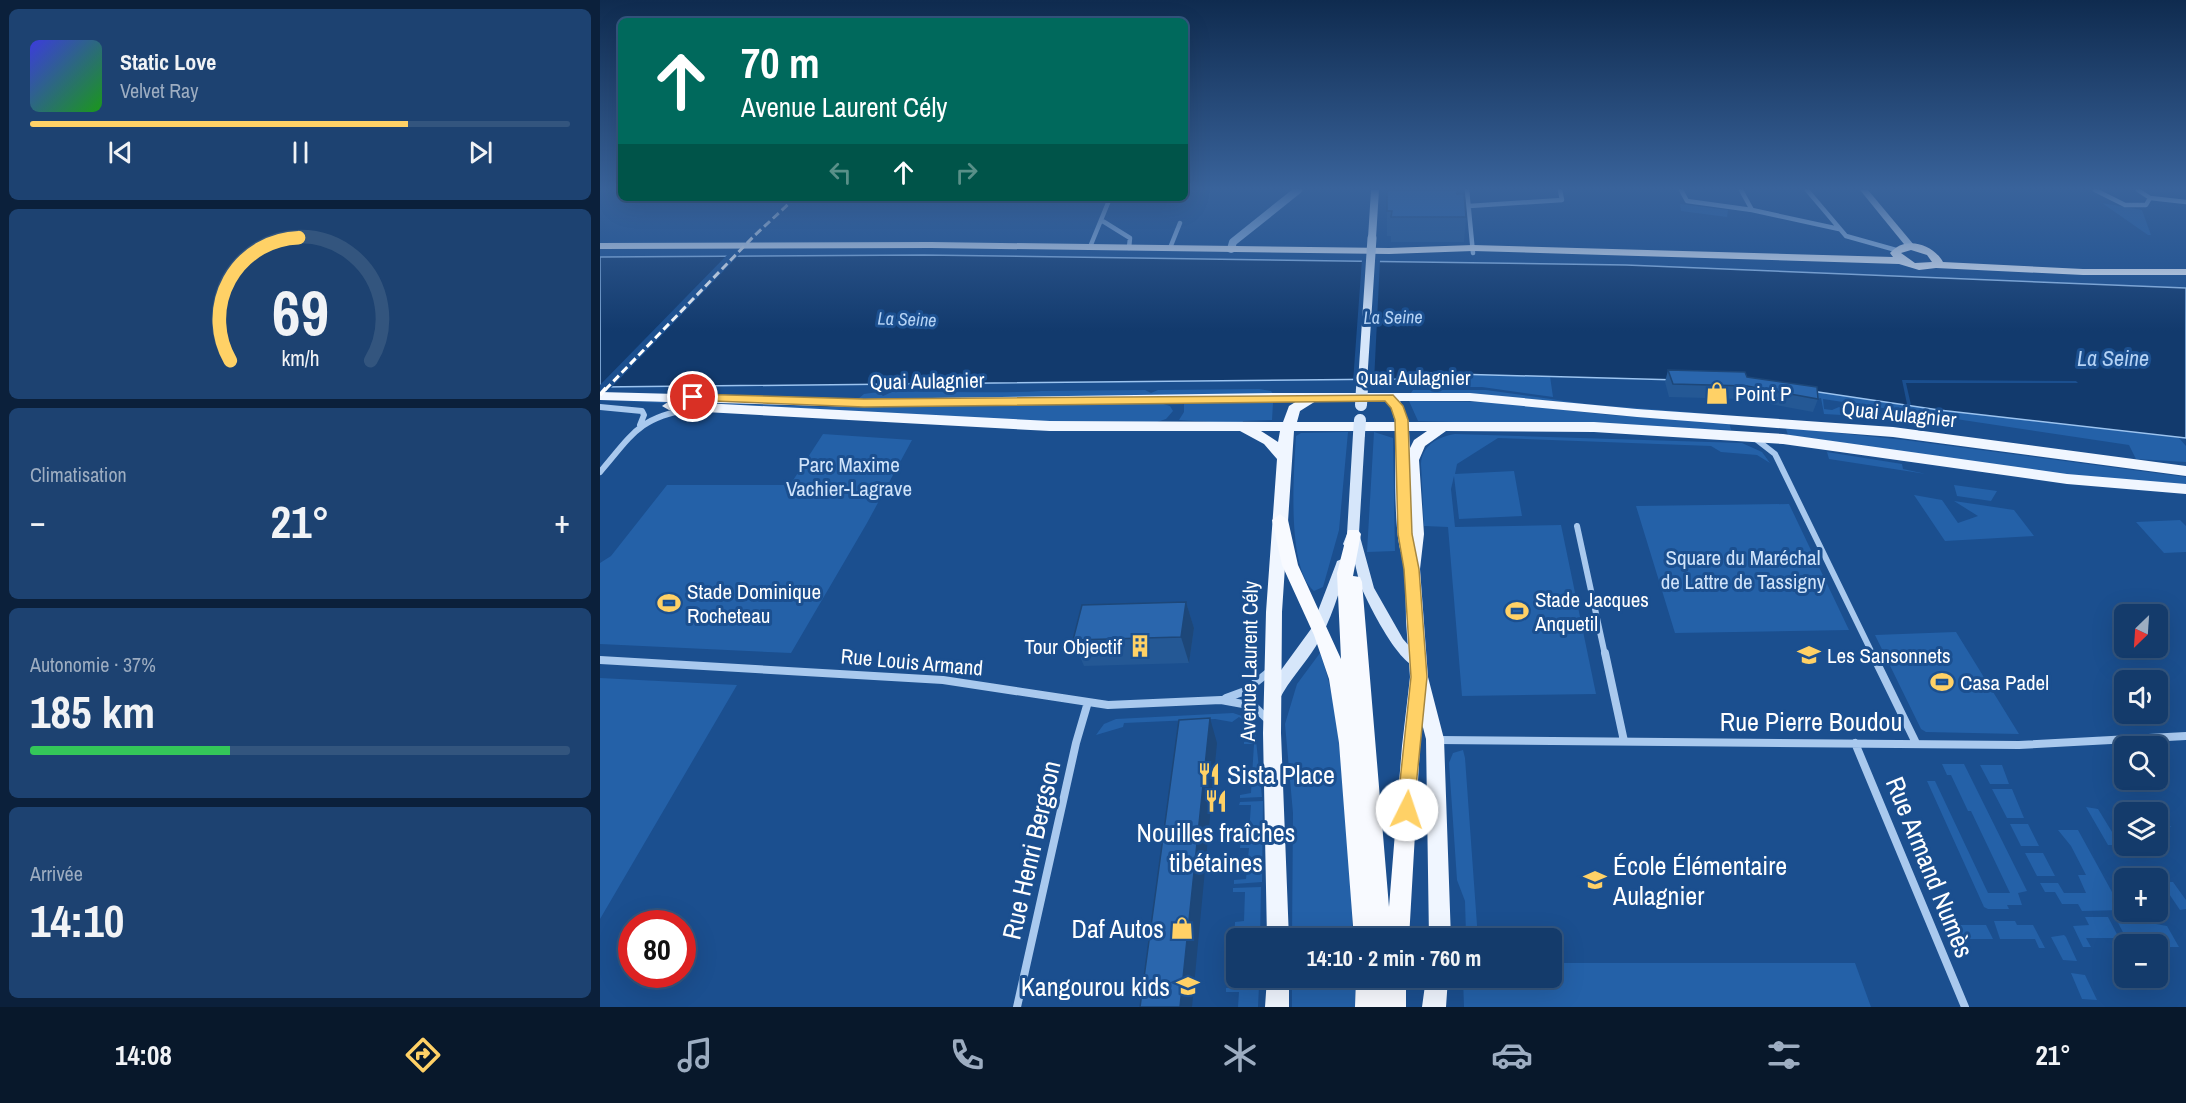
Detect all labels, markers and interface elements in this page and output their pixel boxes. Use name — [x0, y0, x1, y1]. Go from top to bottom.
text: 70 m — [741, 35, 820, 91]
icon: ahead — [642, 42, 720, 120]
text: Static Love — [120, 47, 216, 77]
text: Velvet Ray — [120, 77, 198, 104]
text: Avenue Laurent Cély — [741, 89, 947, 125]
icon: previous — [104, 136, 137, 169]
icon: pause — [284, 136, 317, 169]
icon: next — [464, 136, 497, 169]
icon: left — [824, 156, 857, 189]
icon: ahead — [887, 156, 920, 189]
icon: right — [950, 156, 983, 189]
text: 69 — [272, 270, 328, 354]
water label: La Seine — [1363, 304, 1423, 330]
water label: La Seine — [877, 305, 937, 333]
water label: La Seine — [2077, 343, 2149, 373]
text: km/h — [281, 344, 319, 373]
street label: Quai Aulagnier — [1356, 363, 1471, 392]
street label: Quai Aulagnier — [869, 365, 985, 397]
pin — [667, 371, 718, 422]
place label: Point P — [1735, 379, 1792, 408]
icon: arrive — [676, 380, 709, 413]
shop icon: Point P — [1704, 380, 1730, 406]
street label: Quai Aulagnier — [1840, 394, 1958, 434]
park label: Parc Maxime Vachier-Lagrave — [786, 450, 912, 503]
text: Climatisation — [30, 461, 127, 488]
text: 21° — [270, 491, 330, 552]
text: − — [30, 499, 46, 543]
text: + — [554, 499, 570, 543]
park label: Square du Maréchal de Lattre de Tassigny — [1661, 543, 1826, 596]
place label: Stade Dominique Rocheteau — [687, 577, 821, 630]
street label: Avenue Laurent Cély — [1233, 580, 1265, 743]
place label: Stade Jacques Anquetil — [1534, 585, 1649, 638]
sports icon: Stade Dominique Rocheteau — [656, 590, 682, 616]
sports icon: Stade Jacques Anquetil — [1504, 598, 1530, 624]
north arrow — [2114, 604, 2168, 658]
map controls — [2114, 604, 2168, 988]
place label: Tour Objectif — [1024, 632, 1122, 661]
building icon: Tour Objectif — [1127, 633, 1153, 659]
street label: Rue Louis Armand — [840, 641, 984, 683]
place label: Les Sansonnets — [1827, 641, 1951, 670]
school or university icon: Les Sansonnets — [1796, 642, 1822, 668]
text: Autonomie · 37% — [30, 651, 156, 678]
place label: Casa Padel — [1960, 668, 2049, 697]
sports icon: Casa Padel — [1929, 669, 1955, 695]
button: sound — [2114, 670, 2168, 724]
text: 185 km — [30, 681, 155, 742]
street label: Rue Pierre Boudou — [1720, 704, 1902, 739]
button: search — [2114, 736, 2168, 790]
street label: Rue Henri Bergson — [993, 757, 1069, 943]
place label: Sista Place — [1227, 757, 1335, 792]
restaurant icon: Sista Place — [1196, 761, 1222, 787]
street label: Rue Armand Numès — [1878, 771, 1982, 963]
position arrow — [1375, 778, 1439, 842]
restaurant icon: Nouilles fraîches tibétaines — [1203, 788, 1229, 814]
button: layers — [2114, 802, 2168, 856]
place label: Nouilles fraîches tibétaines — [1137, 815, 1295, 880]
place label: École Élémentaire Aulagnier — [1612, 848, 1787, 913]
text: Arrivée — [30, 860, 83, 887]
school or university icon: École Élémentaire Aulagnier — [1582, 867, 1608, 893]
button: + — [2114, 868, 2168, 922]
text: 14:10 — [30, 890, 124, 951]
speed limit sign: 80 — [618, 910, 696, 988]
place label: Daf Autos — [1072, 911, 1164, 946]
shop icon: Daf Autos — [1169, 915, 1195, 941]
button: − — [2114, 934, 2168, 988]
text: 14:10 · 2 min · 760 m — [1307, 943, 1481, 973]
place label: Kangourou kids — [1021, 969, 1170, 1004]
school or university icon: Kangourou kids — [1175, 973, 1201, 999]
icon: directions — [402, 1034, 444, 1076]
icon: music — [674, 1034, 716, 1076]
icon: phone — [946, 1034, 988, 1076]
icon: climate — [1219, 1034, 1261, 1076]
icon: car — [1491, 1034, 1533, 1076]
icon: filters — [1763, 1034, 1805, 1076]
text: 14:08 — [115, 1037, 172, 1073]
text: 21° — [2035, 1037, 2071, 1073]

